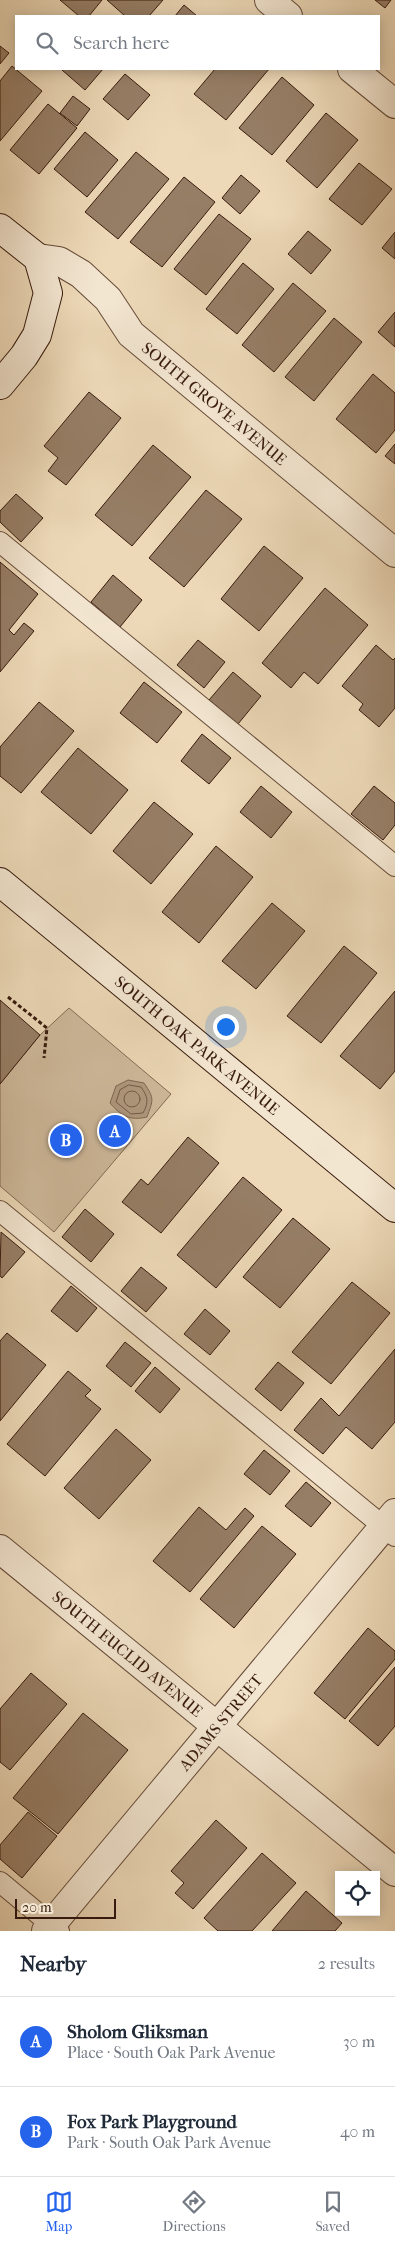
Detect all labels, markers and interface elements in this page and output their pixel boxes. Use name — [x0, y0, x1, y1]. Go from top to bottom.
search box — [15, 15, 380, 70]
icon: search — [33, 29, 61, 57]
text: Search here — [73, 32, 169, 54]
street label: SOUTH GROVE AVENUE — [138, 338, 291, 469]
street label: SOUTH OAK PARK AVENUE — [111, 972, 284, 1119]
your location — [213, 1014, 239, 1040]
pin: A — [99, 1112, 131, 1150]
pin: B — [50, 1121, 82, 1159]
street label: SOUTH EUCLID AVENUE — [49, 1587, 206, 1721]
street label: ADAMS STREET — [174, 1670, 267, 1775]
map controls — [335, 1871, 380, 1916]
button: locate — [335, 1871, 380, 1916]
scale bar — [15, 1896, 116, 1919]
text: 20 m — [22, 1899, 52, 1916]
text: Nearby — [20, 1952, 86, 1976]
text: 2 results — [318, 1954, 375, 1973]
text: Sholom Gliksman — [67, 2021, 208, 2043]
text: A — [31, 2032, 41, 2051]
text: 30 m — [343, 2032, 375, 2051]
text: Place · South Oak Park Avenue — [67, 2043, 276, 2062]
text: Fox Park Playground — [67, 2111, 237, 2133]
text: B — [31, 2122, 41, 2141]
text: 40 m — [340, 2122, 375, 2141]
text: Park · South Oak Park Avenue — [67, 2133, 271, 2152]
tab: Map — [45, 2188, 73, 2235]
tab: Directions — [163, 2188, 226, 2235]
tab: Saved — [315, 2188, 350, 2235]

